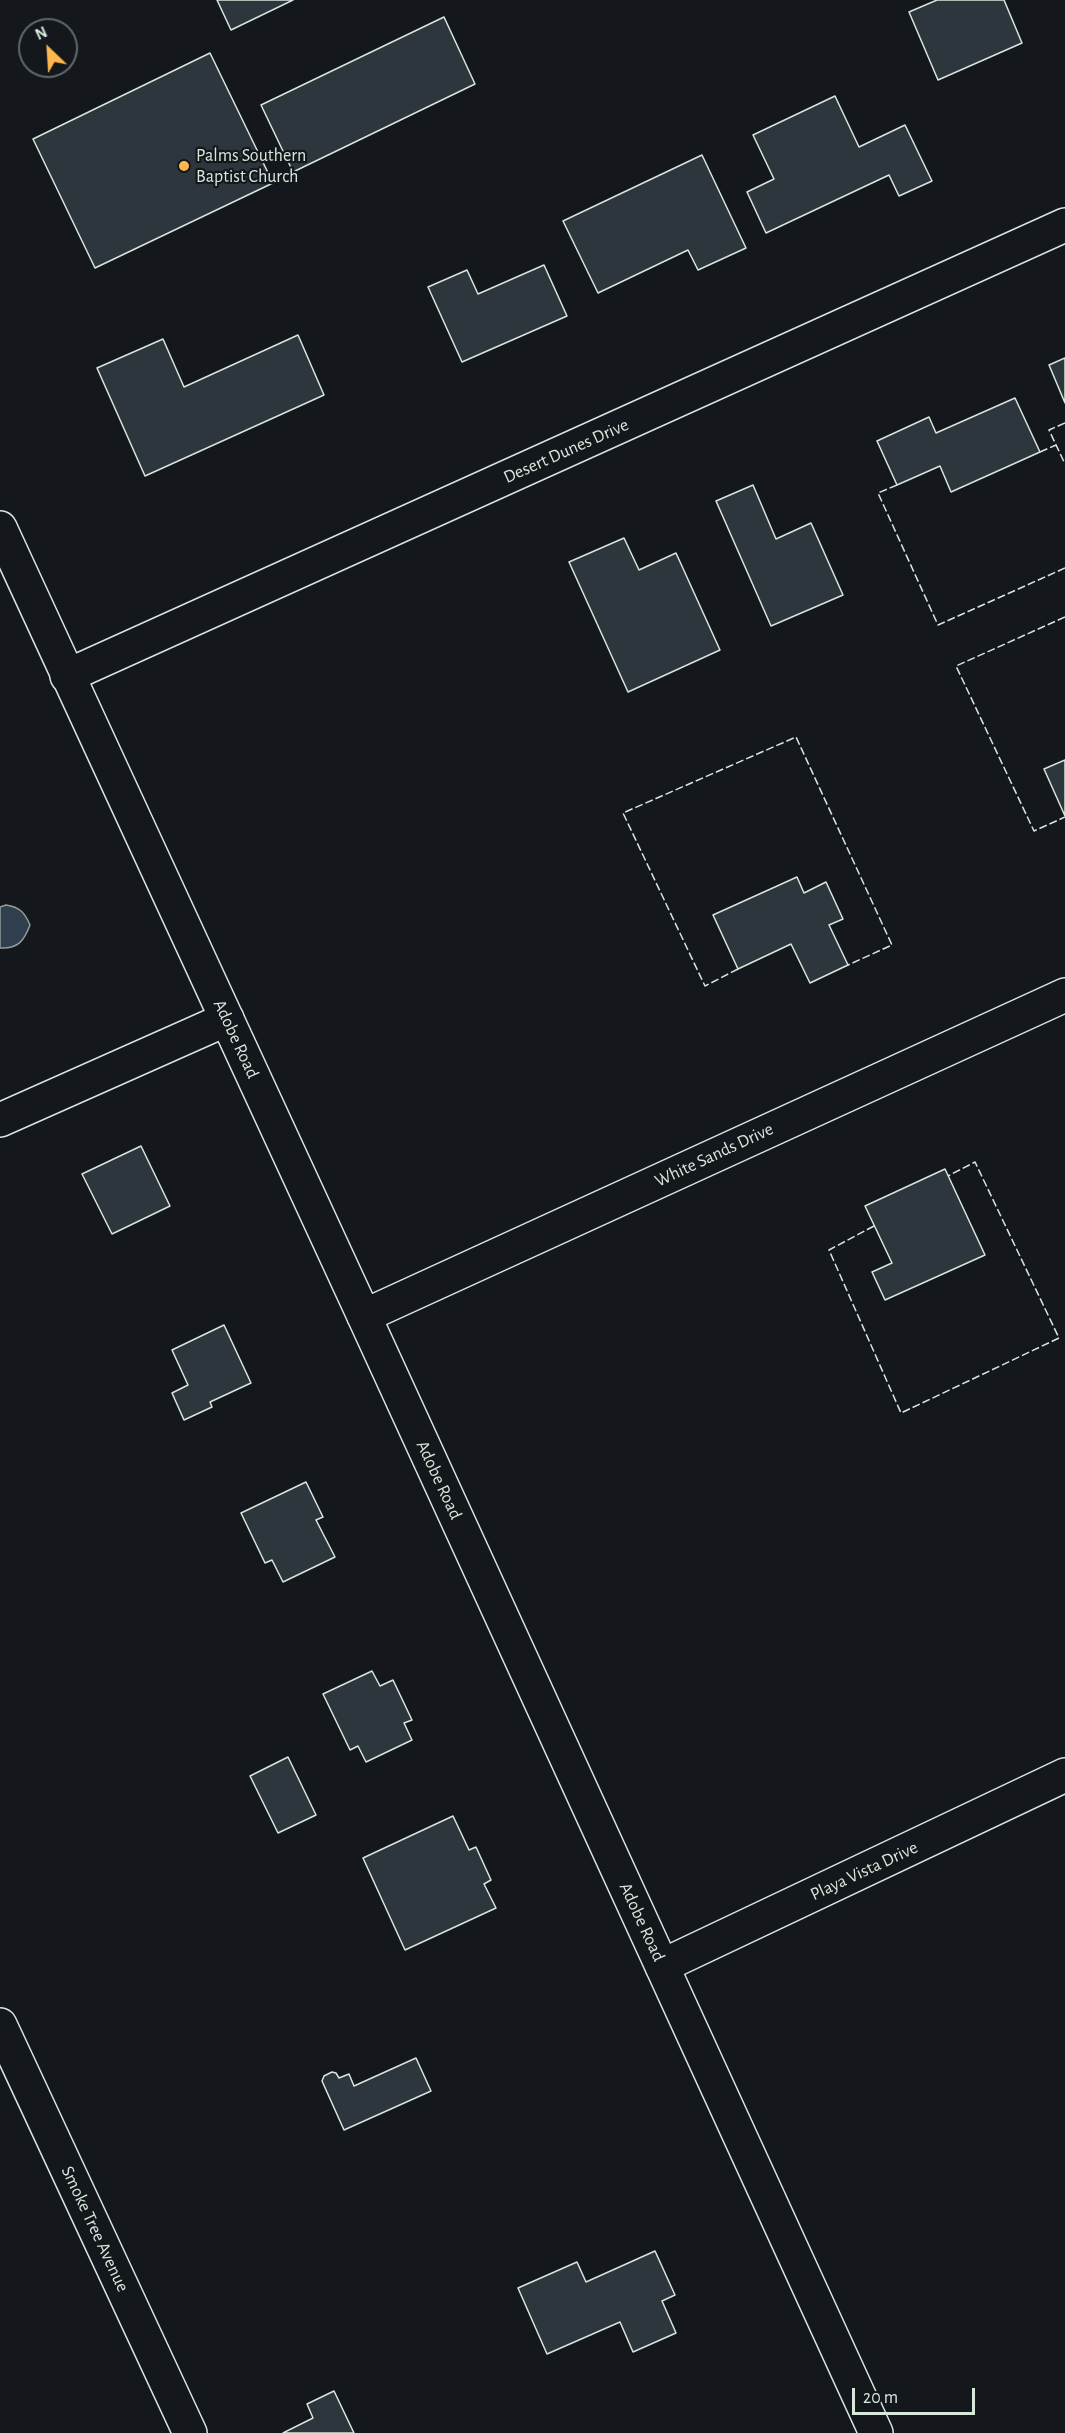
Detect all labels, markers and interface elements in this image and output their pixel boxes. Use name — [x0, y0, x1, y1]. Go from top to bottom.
north arrow — [18, 18, 78, 78]
text: N — [33, 24, 50, 43]
place label: Palms Southern Baptist Church — [196, 145, 306, 188]
marker: Palms Southern Baptist Church — [177, 159, 191, 173]
street label: Desert Dunes Drive — [500, 414, 632, 488]
street label: Adobe Road — [208, 996, 264, 1082]
street label: White Sands Drive — [651, 1118, 777, 1192]
street label: Adobe Road — [411, 1437, 467, 1523]
street label: Playa Vista Drive — [807, 1837, 921, 1905]
street label: Adobe Road — [614, 1879, 670, 1965]
street label: Smoke Tree Avenue — [56, 2163, 134, 2295]
scale bar — [855, 2376, 978, 2414]
text: 20 m — [863, 2389, 898, 2407]

